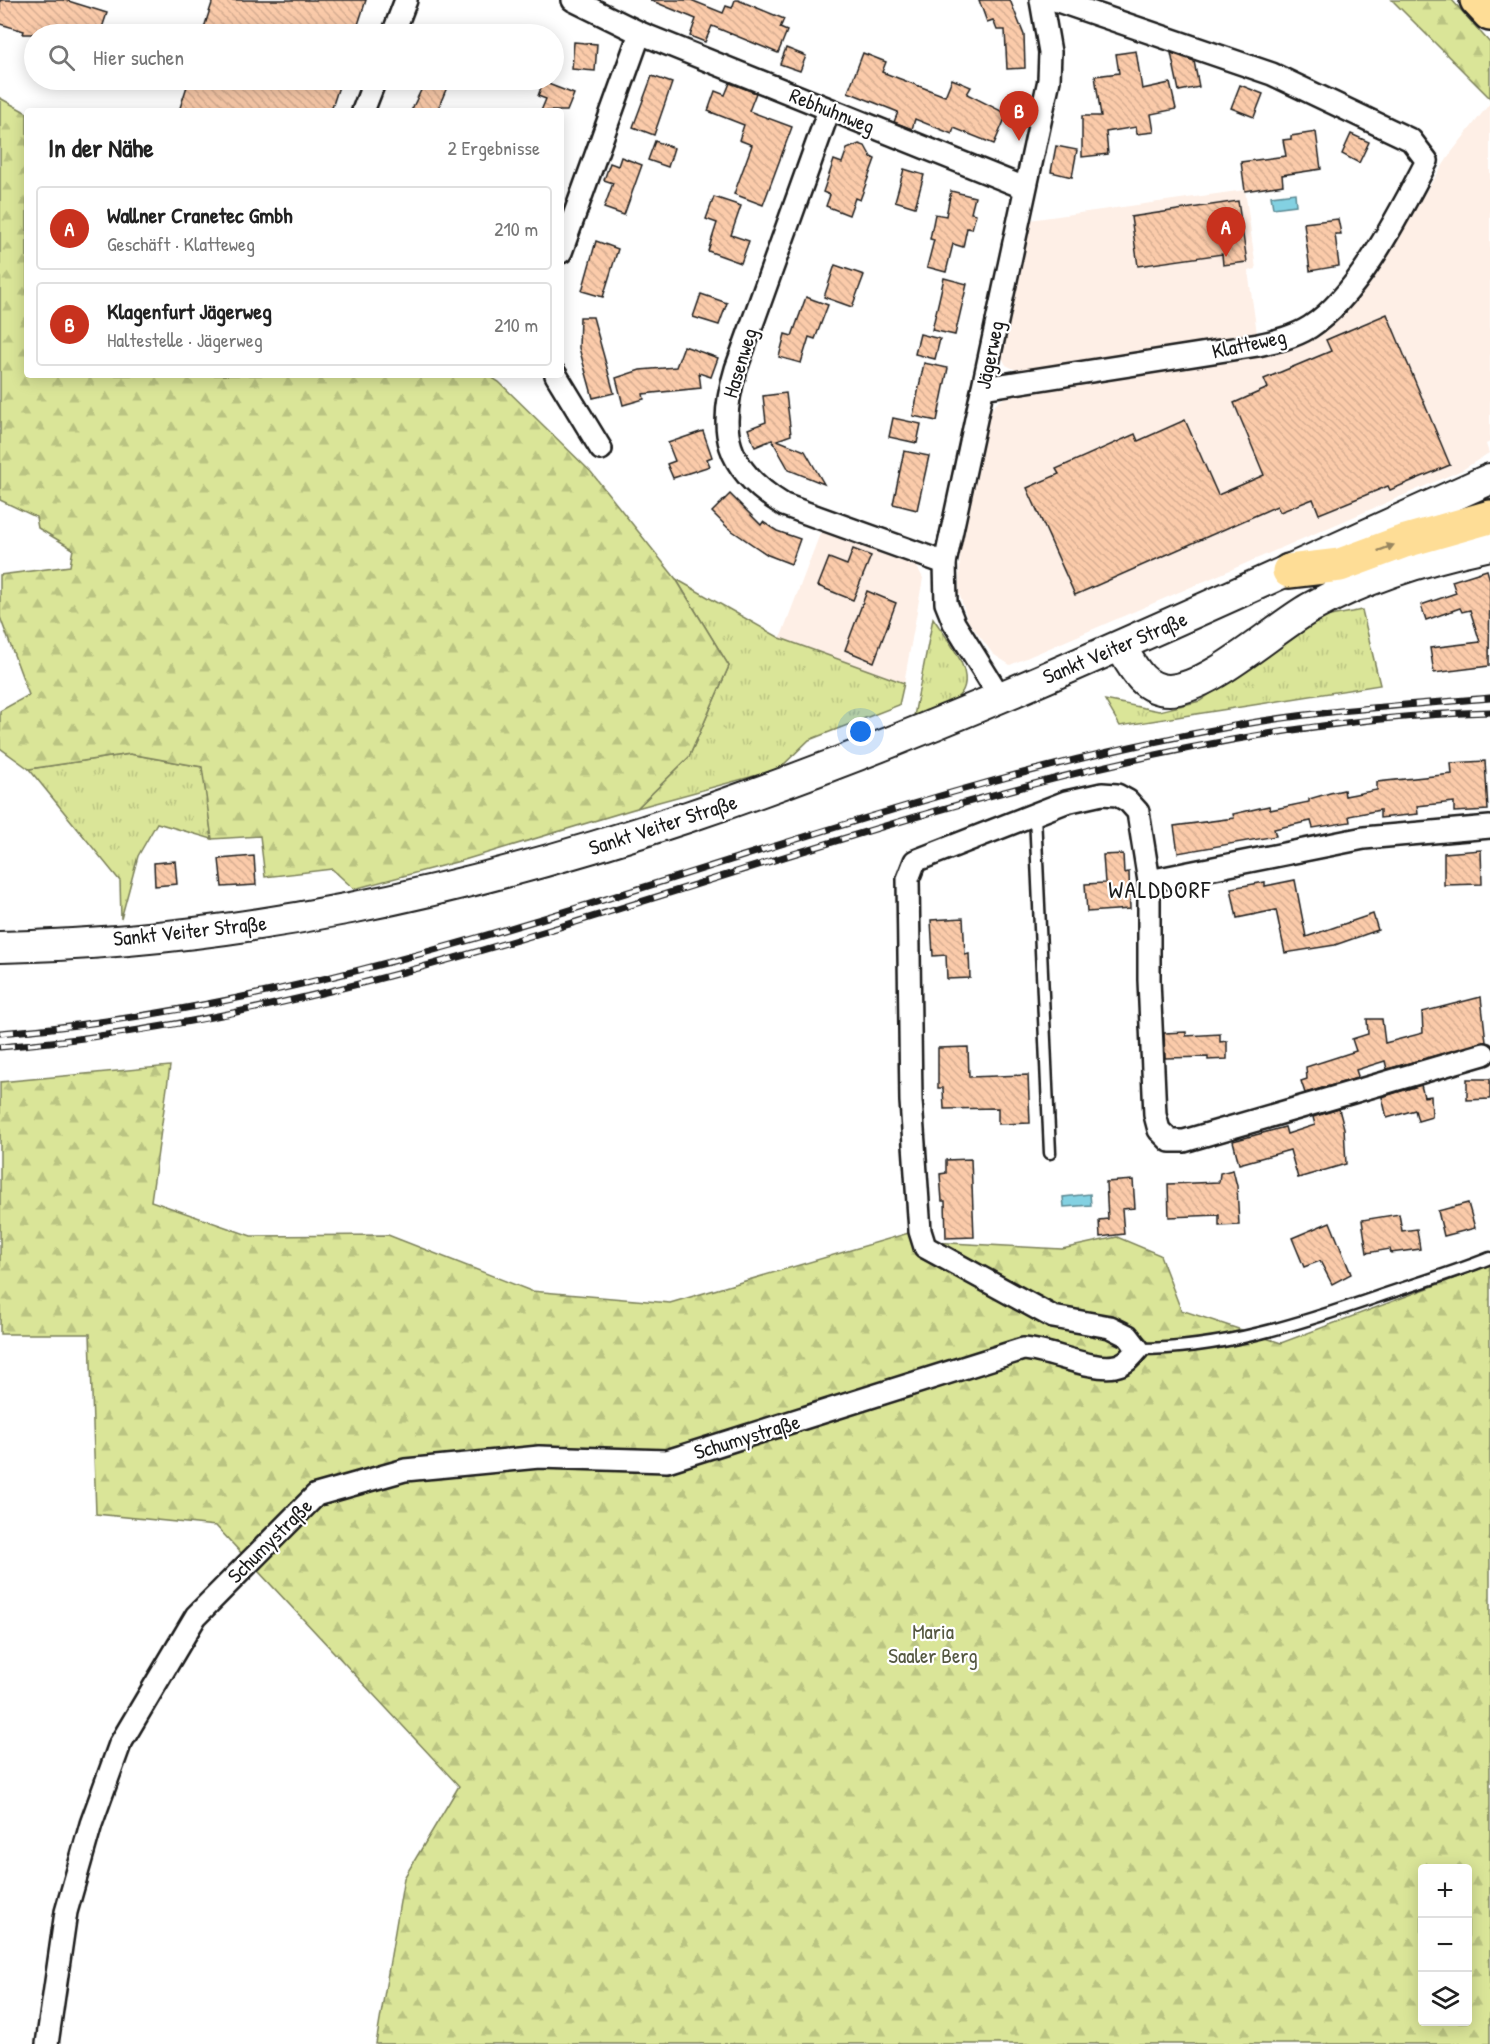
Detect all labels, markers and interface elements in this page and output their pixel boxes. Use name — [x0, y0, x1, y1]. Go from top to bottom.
search box — [24, 24, 564, 90]
icon: search — [45, 41, 78, 74]
text: Hier suchen — [93, 42, 184, 72]
street label: Rebhuhnweg — [785, 80, 879, 141]
pin: B — [1000, 92, 1038, 141]
text: In der Nähe — [48, 130, 154, 165]
text: 2 Ergebnisse — [448, 134, 540, 161]
text: Wallner Cranetec Gmbh — [107, 200, 292, 230]
pin: A — [1206, 208, 1246, 257]
text: A — [65, 215, 74, 242]
text: 210 m — [494, 215, 538, 242]
text: Geschäft · Klatteweg — [107, 230, 255, 257]
text: Klagenfurt Jägerweg — [107, 296, 272, 326]
text: B — [64, 311, 75, 338]
text: 210 m — [494, 311, 538, 338]
street label: Jägerweg — [968, 318, 1011, 392]
street label: Klatteweg — [1209, 322, 1289, 365]
street label: Hasenweg — [715, 324, 764, 401]
text: Haltestelle · Jägerweg — [107, 326, 263, 353]
one-way arrow — [1378, 542, 1396, 552]
street label: Sankt Veiter Straße — [1038, 604, 1191, 691]
your location — [846, 717, 875, 746]
street label: Sankt Veiter Straße — [585, 787, 741, 862]
district label: WALDDORF — [1108, 873, 1212, 905]
street label: Sankt Veiter Straße — [112, 908, 268, 953]
street label: Schumystraße — [690, 1407, 803, 1466]
street label: Schumystraße — [221, 1492, 319, 1590]
park label: Maria Saaler Berg — [888, 1617, 978, 1670]
map controls — [1418, 1864, 1472, 2026]
button: + — [1418, 1864, 1472, 1918]
button: − — [1418, 1918, 1472, 1972]
button: layers — [1418, 1972, 1472, 2026]

